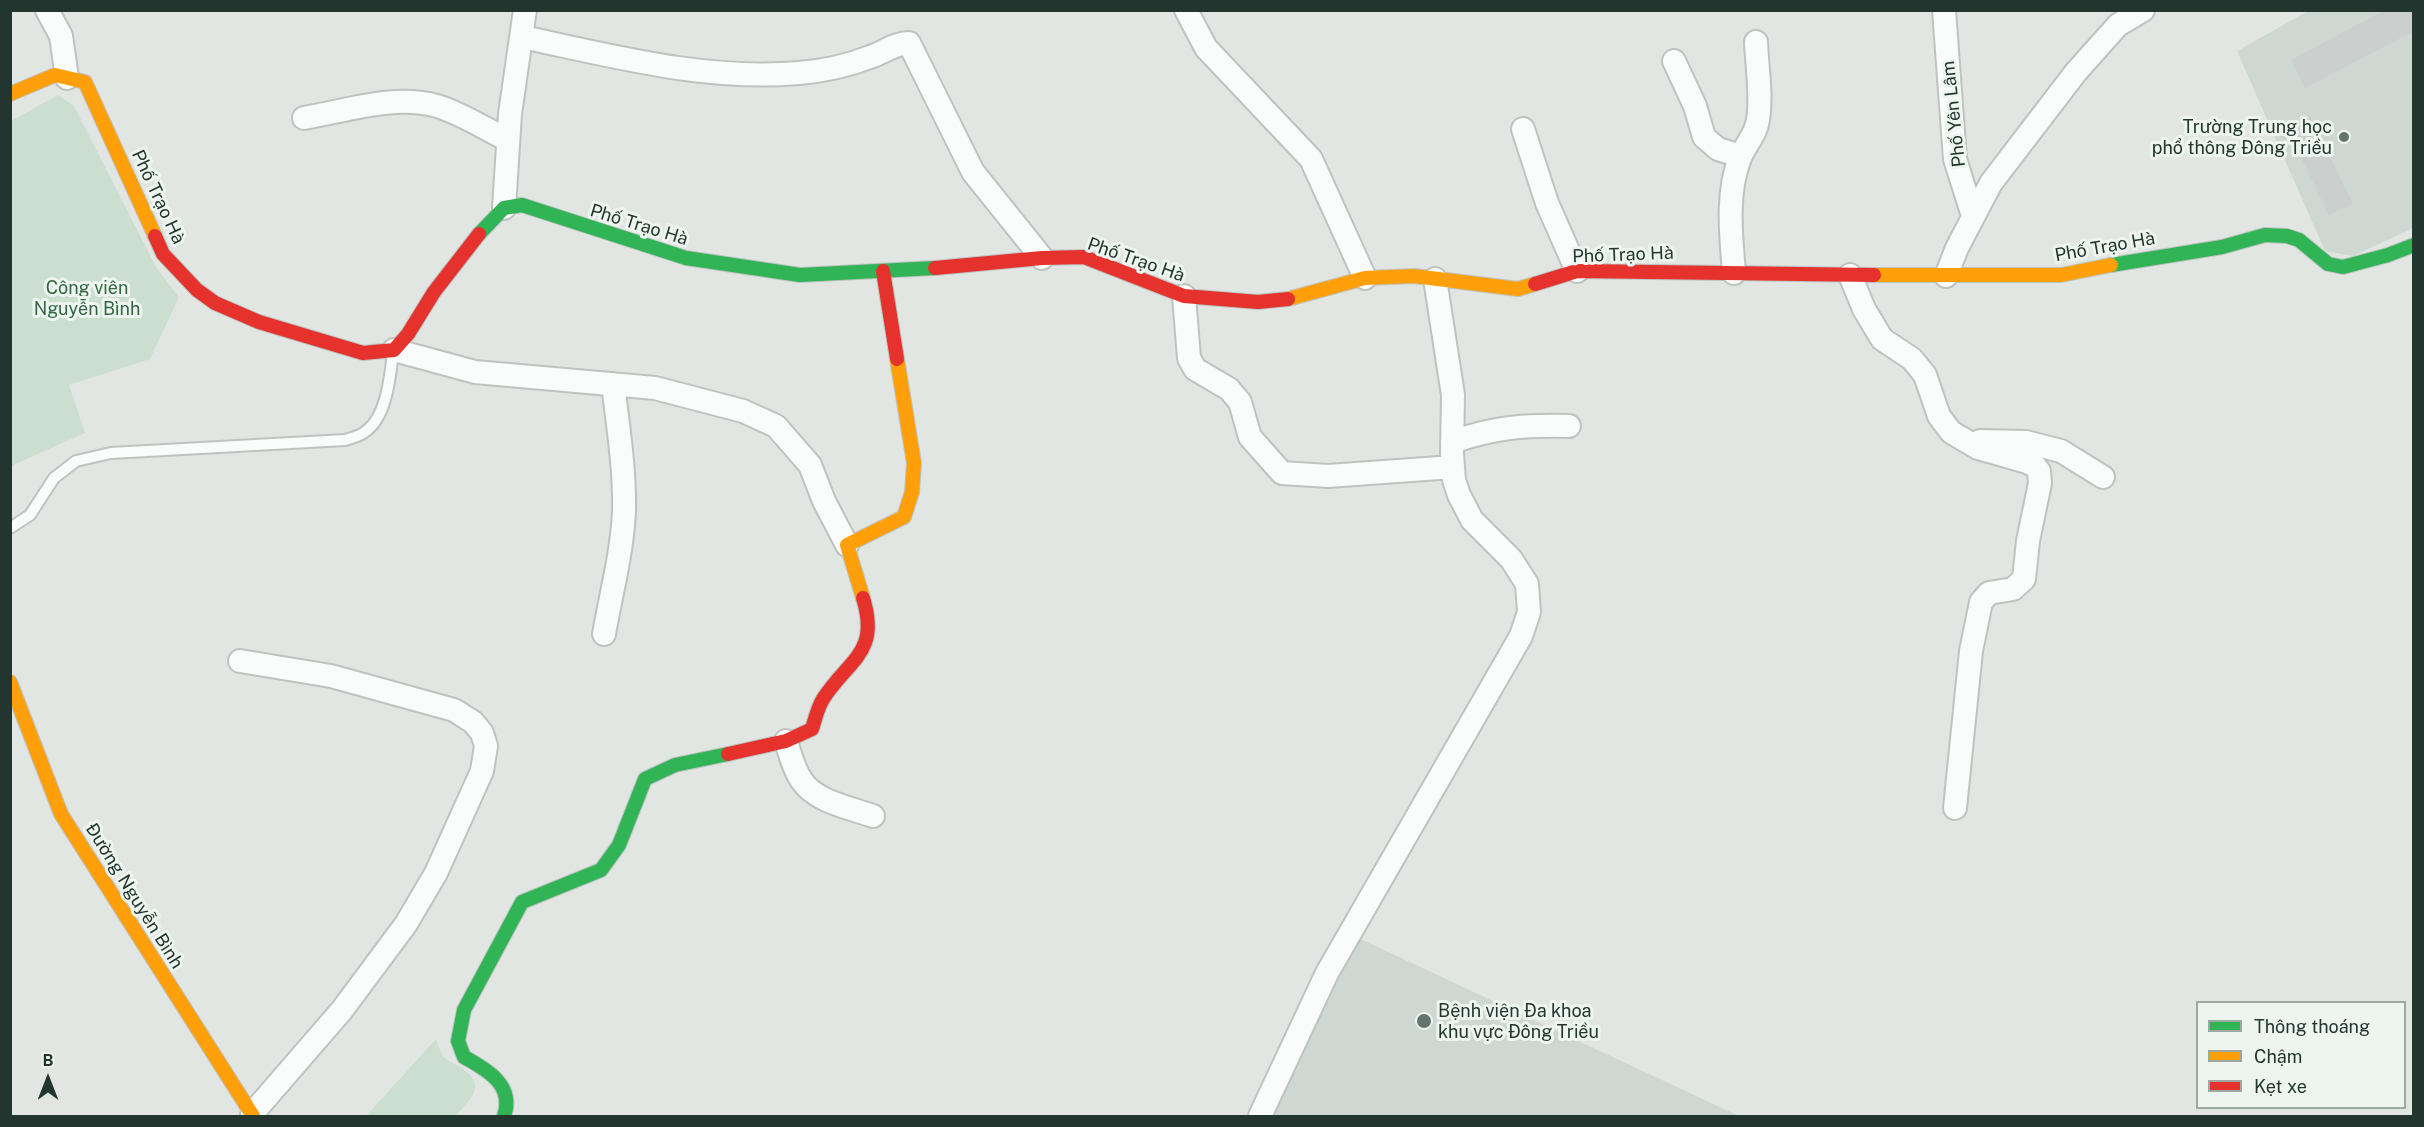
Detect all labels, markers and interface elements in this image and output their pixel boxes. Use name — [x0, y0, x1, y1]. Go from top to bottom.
street label: Phố Yên Lâm — [1938, 60, 1970, 168]
place label: Trường Trung học phổ thông Đông Triều — [2152, 116, 2332, 158]
marker: Trường Trung học phổ thông Đông Triều — [2337, 130, 2351, 144]
street label: Phố Trạo Hà — [127, 146, 189, 248]
street label: Phố Trạo Hà — [587, 200, 691, 250]
street label: Phố Trạo Hà — [2053, 228, 2157, 266]
street label: Phố Trạo Hà — [1085, 233, 1187, 287]
street label: Phố Trạo Hà — [1572, 242, 1674, 268]
park label: Công viên Nguyễn Bình — [34, 277, 140, 320]
street label: Đường Nguyễn Bình — [80, 819, 188, 973]
place label: Bệnh viện Đa khoa khu vực Đông Triều — [1438, 1000, 1599, 1042]
legend — [2196, 1001, 2406, 1109]
marker: Bệnh viện Đa khoa khu vực Đông Triều — [1415, 1012, 1433, 1030]
text: Thông thoáng — [2254, 1016, 2370, 1037]
text: Chậm — [2254, 1046, 2302, 1067]
north arrow — [18, 1049, 78, 1109]
text: B — [43, 1051, 53, 1070]
text: Kẹt xe — [2254, 1076, 2307, 1097]

